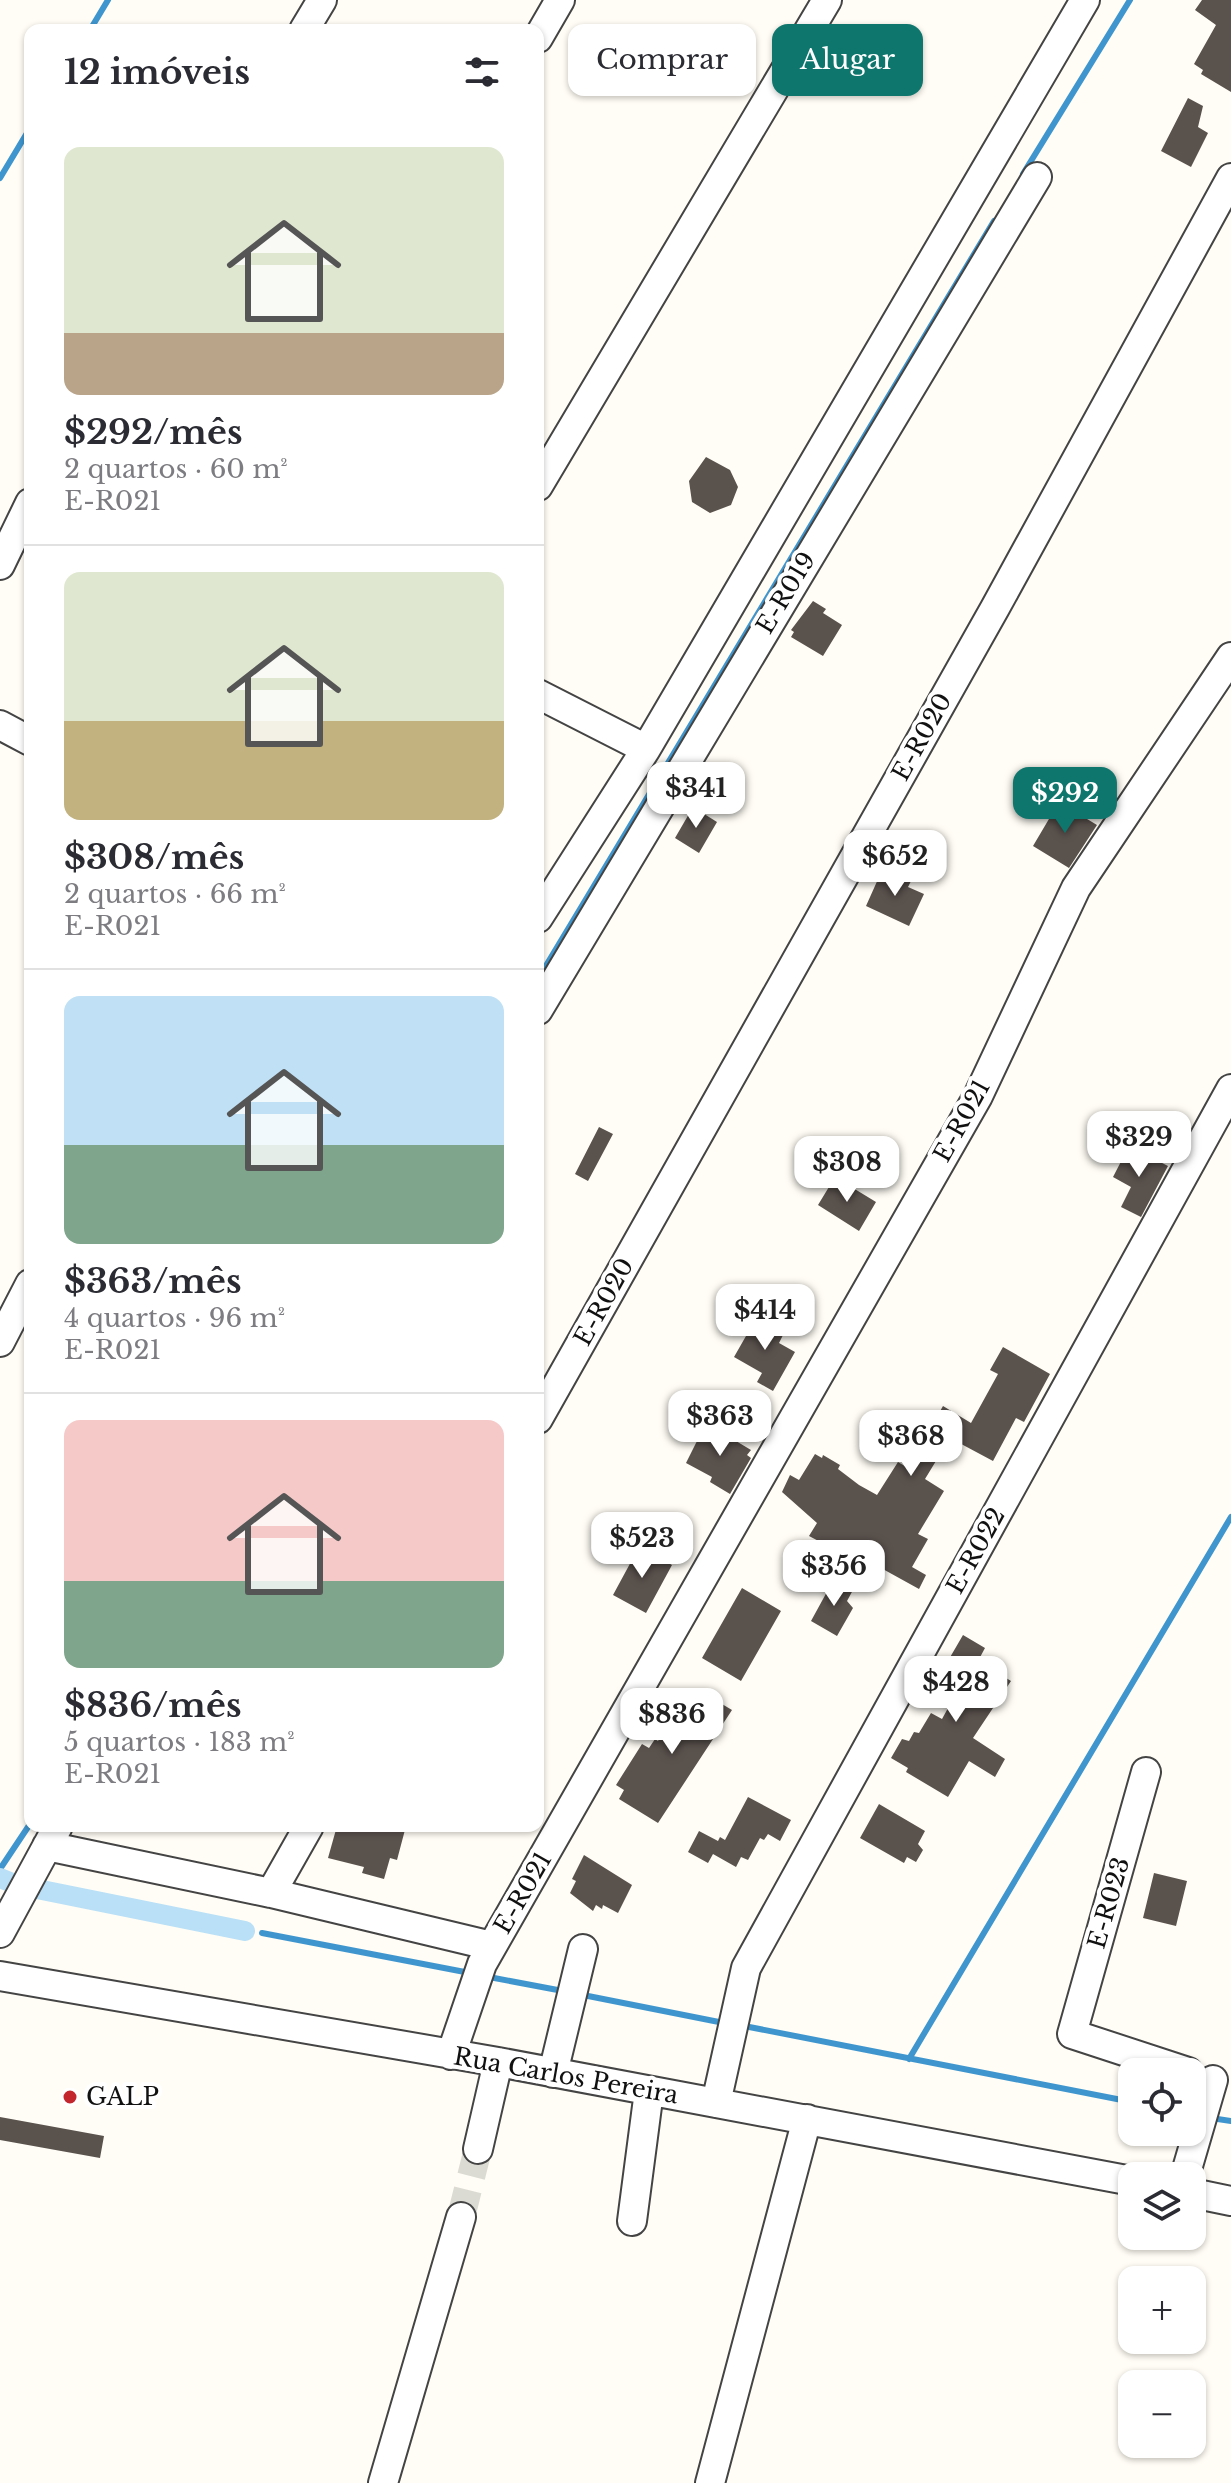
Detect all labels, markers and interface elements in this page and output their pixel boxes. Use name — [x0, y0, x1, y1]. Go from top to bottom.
chip: Comprar — [568, 24, 756, 96]
chip: Alugar — [772, 24, 923, 96]
icon: filters — [460, 50, 504, 94]
text: 12 imóveis — [64, 51, 250, 93]
icon: home — [212, 199, 356, 343]
text: $292/mês — [64, 411, 243, 453]
text: 2 quartos · 60 m² — [64, 453, 288, 485]
text: E-R021 — [64, 485, 161, 517]
street label: E-R019 — [750, 547, 821, 639]
icon: home — [212, 624, 356, 768]
street label: E-R020 — [886, 688, 958, 786]
pin: $341 — [649, 762, 743, 830]
pin: $292 — [1018, 767, 1112, 835]
text: $341 — [665, 772, 727, 804]
text: $292 — [1031, 777, 1099, 809]
pin: $652 — [848, 830, 942, 898]
text: $308/mês — [64, 836, 244, 878]
text: $652 — [862, 840, 928, 872]
text: 2 quartos · 66 m² — [64, 878, 286, 910]
text: E-R021 — [64, 910, 161, 942]
icon: home — [212, 1048, 356, 1192]
street label: E-R021 — [927, 1075, 996, 1167]
pin: $329 — [1092, 1111, 1186, 1179]
text: $329 — [1105, 1121, 1173, 1153]
pin: $308 — [800, 1136, 894, 1204]
text: $308 — [812, 1146, 882, 1178]
street label: E-R020 — [568, 1253, 640, 1351]
text: $363/mês — [64, 1260, 242, 1302]
pin: $414 — [718, 1284, 812, 1352]
text: $414 — [734, 1294, 796, 1326]
text: 4 quartos · 96 m² — [64, 1302, 285, 1334]
text: E-R021 — [64, 1334, 161, 1366]
pin: $363 — [673, 1390, 767, 1458]
text: $363 — [686, 1400, 754, 1432]
pin: $368 — [864, 1410, 958, 1478]
text: $368 — [877, 1420, 945, 1452]
icon: home — [212, 1472, 356, 1616]
street label: E-R022 — [940, 1503, 1011, 1599]
pin: $523 — [595, 1512, 689, 1580]
text: $523 — [609, 1522, 675, 1554]
pin: $356 — [787, 1540, 881, 1608]
text: $356 — [801, 1550, 867, 1582]
pin: $428 — [909, 1656, 1003, 1724]
text: $428 — [922, 1666, 990, 1698]
text: $836/mês — [64, 1684, 242, 1726]
pin: $836 — [625, 1688, 719, 1756]
text: $836 — [638, 1698, 706, 1730]
text: 5 quartos · 183 m² — [64, 1726, 295, 1758]
text: E-R021 — [64, 1758, 161, 1790]
street label: E-R021 — [488, 1847, 558, 1939]
street label: E-R023 — [1082, 1854, 1135, 1952]
street label: Rua Carlos Pereira — [452, 2041, 681, 2110]
map controls — [1118, 2058, 1206, 2458]
button: locate — [1118, 2058, 1206, 2146]
place label: GALP — [86, 2082, 159, 2111]
marker: GALP — [61, 2088, 79, 2106]
button: layers — [1118, 2162, 1206, 2250]
button: + — [1118, 2266, 1206, 2354]
button: − — [1118, 2370, 1206, 2458]

